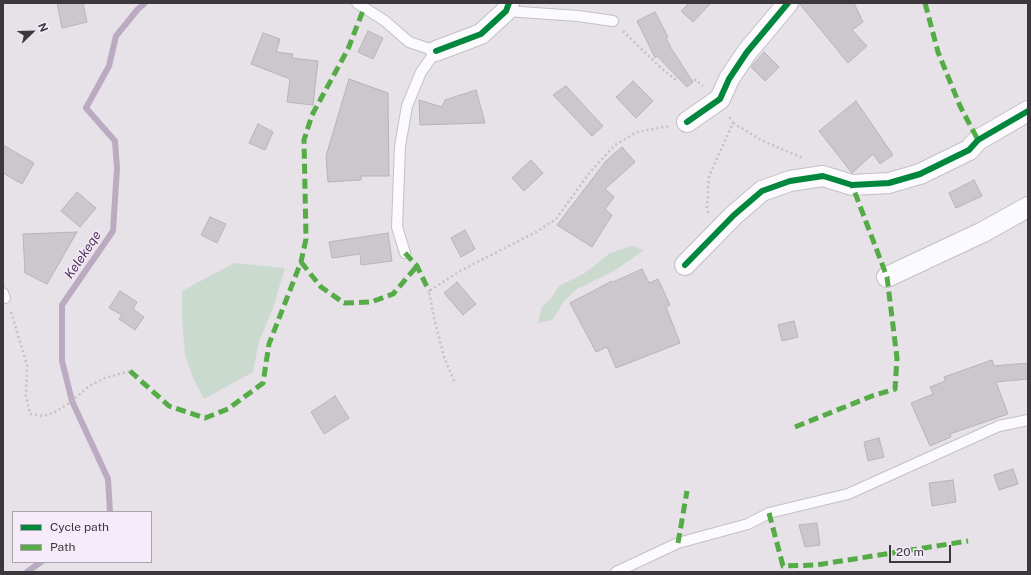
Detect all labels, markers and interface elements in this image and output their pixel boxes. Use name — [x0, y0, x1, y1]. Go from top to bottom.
north arrow — [12, 12, 52, 52]
text: N — [36, 21, 50, 34]
water label: Kelekeqe — [61, 228, 105, 282]
legend — [12, 511, 152, 563]
text: Cycle path — [50, 520, 109, 534]
scale bar — [891, 537, 953, 563]
text: Path — [50, 540, 76, 554]
text: 20 m — [896, 545, 924, 559]

